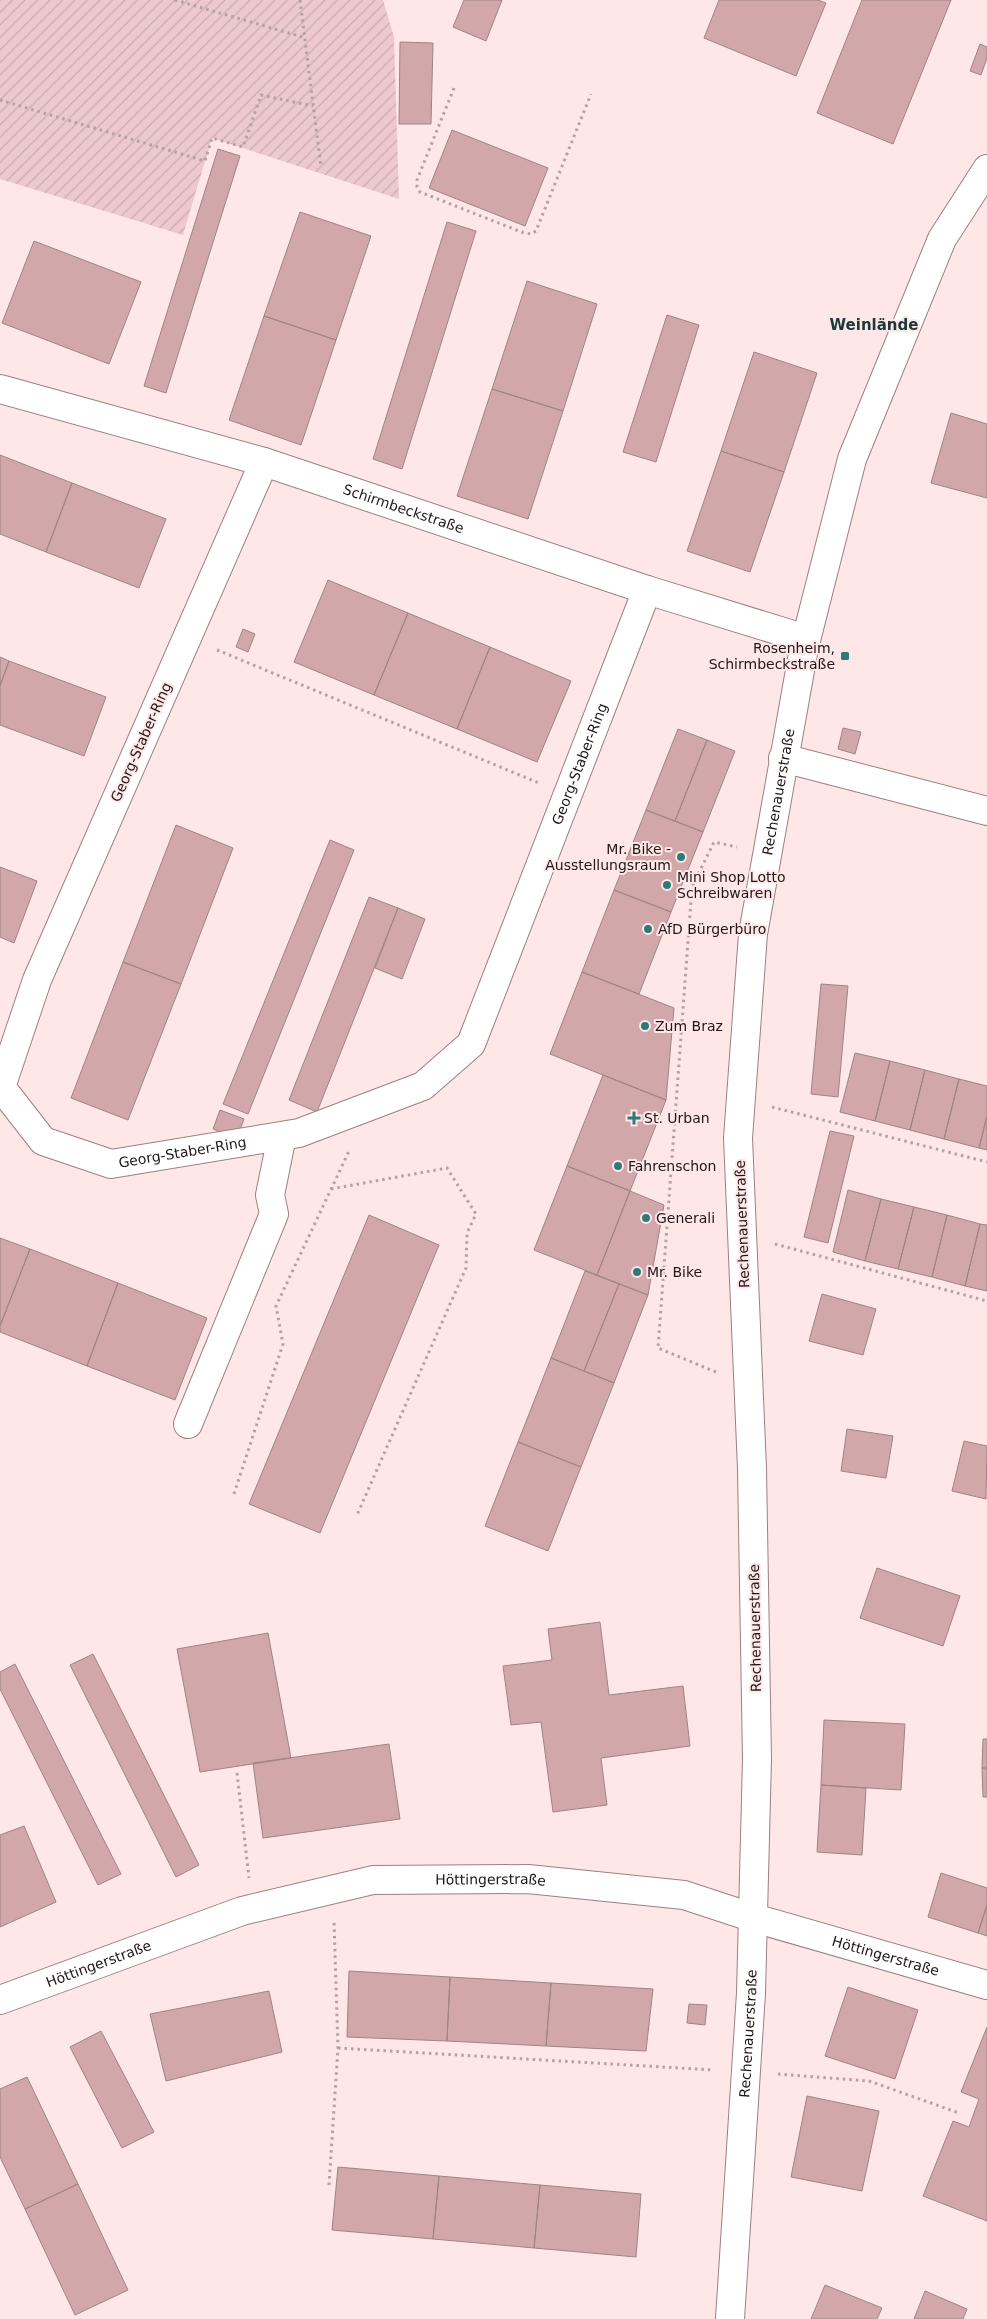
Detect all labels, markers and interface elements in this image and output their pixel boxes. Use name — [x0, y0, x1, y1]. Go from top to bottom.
district label: Weinlände — [830, 316, 918, 334]
street label: Schirmbeckstraße — [341, 481, 466, 536]
place label: Rosenheim, Schirmbeckstraße — [709, 640, 835, 672]
marker: Rosenheim, Schirmbeckstraße — [839, 650, 851, 662]
street label: Georg-Staber-Ring — [107, 680, 175, 804]
street label: Georg-Staber-Ring — [549, 701, 610, 827]
street label: Rechenauerstraße — [759, 727, 797, 856]
place label: Mr. Bike - Ausstellungsraum — [545, 841, 671, 873]
marker: Mr. Bike - Ausstellungsraum — [675, 851, 687, 863]
place label: Mini Shop Lotto Schreibwaren — [677, 869, 786, 901]
marker: Mini Shop Lotto Schreibwaren — [661, 879, 673, 891]
place label: AfD Bürgerbüro — [658, 921, 766, 937]
marker: AfD Bürgerbüro — [642, 923, 654, 935]
place label: Zum Braz — [655, 1018, 723, 1034]
marker: Zum Braz — [639, 1020, 651, 1032]
place label: St. Urban — [644, 1110, 710, 1126]
marker: St. Urban — [628, 1112, 640, 1124]
street label: Georg-Staber-Ring — [117, 1134, 248, 1171]
place label: Fahrenschon — [628, 1158, 716, 1174]
marker: Fahrenschon — [612, 1160, 624, 1172]
street label: Rechenauerstraße — [732, 1160, 752, 1288]
place label: Generali — [656, 1210, 715, 1226]
marker: Generali — [640, 1212, 652, 1224]
place label: Mr. Bike — [647, 1264, 702, 1280]
marker: Mr. Bike — [631, 1266, 643, 1278]
street label: Rechenauerstraße — [746, 1564, 764, 1692]
street label: Höttingerstraße — [435, 1871, 547, 1889]
street label: Höttingerstraße — [830, 1933, 941, 1979]
street label: Höttingerstraße — [44, 1937, 153, 1990]
street label: Rechenauerstraße — [736, 1969, 760, 2098]

